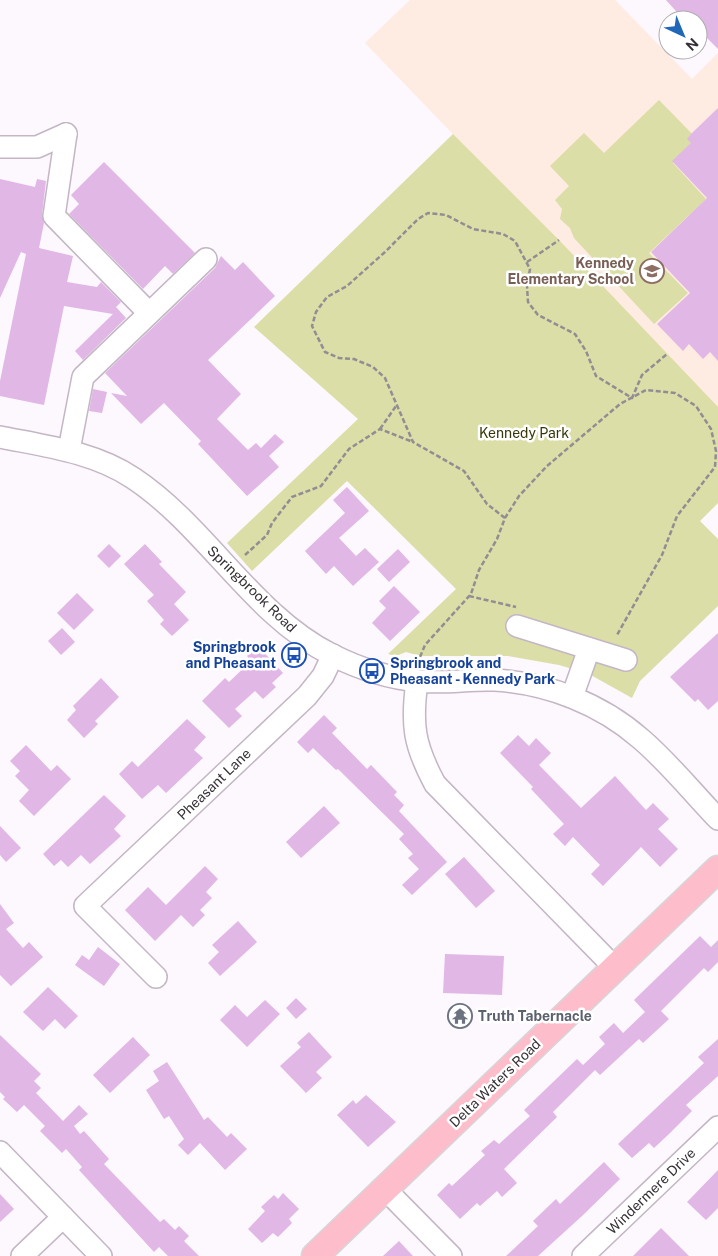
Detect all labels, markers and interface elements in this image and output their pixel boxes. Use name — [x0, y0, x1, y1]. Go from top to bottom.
north arrow — [658, 10, 708, 60]
text: N — [683, 35, 702, 54]
place label: Kennedy Elementary School — [507, 255, 634, 287]
school or university icon: Kennedy Elementary School — [639, 258, 665, 284]
park label: Kennedy Park — [479, 425, 569, 441]
street label: Springbrook Road — [204, 542, 300, 636]
place label: Springbrook and Pheasant — [186, 639, 276, 671]
bus stop icon: Springbrook and Pheasant — [281, 642, 307, 668]
place label: Springbrook and Pheasant - Kennedy Park — [390, 655, 555, 687]
bus stop icon: Springbrook and Pheasant - Kennedy Park — [359, 658, 385, 684]
street label: Pheasant Lane — [174, 745, 254, 823]
temple icon: Truth Tabernacle — [447, 1003, 473, 1029]
place label: Truth Tabernacle — [478, 1008, 592, 1024]
street label: Delta Waters Road — [446, 1036, 544, 1130]
street label: Windermere Drive — [603, 1145, 699, 1237]

